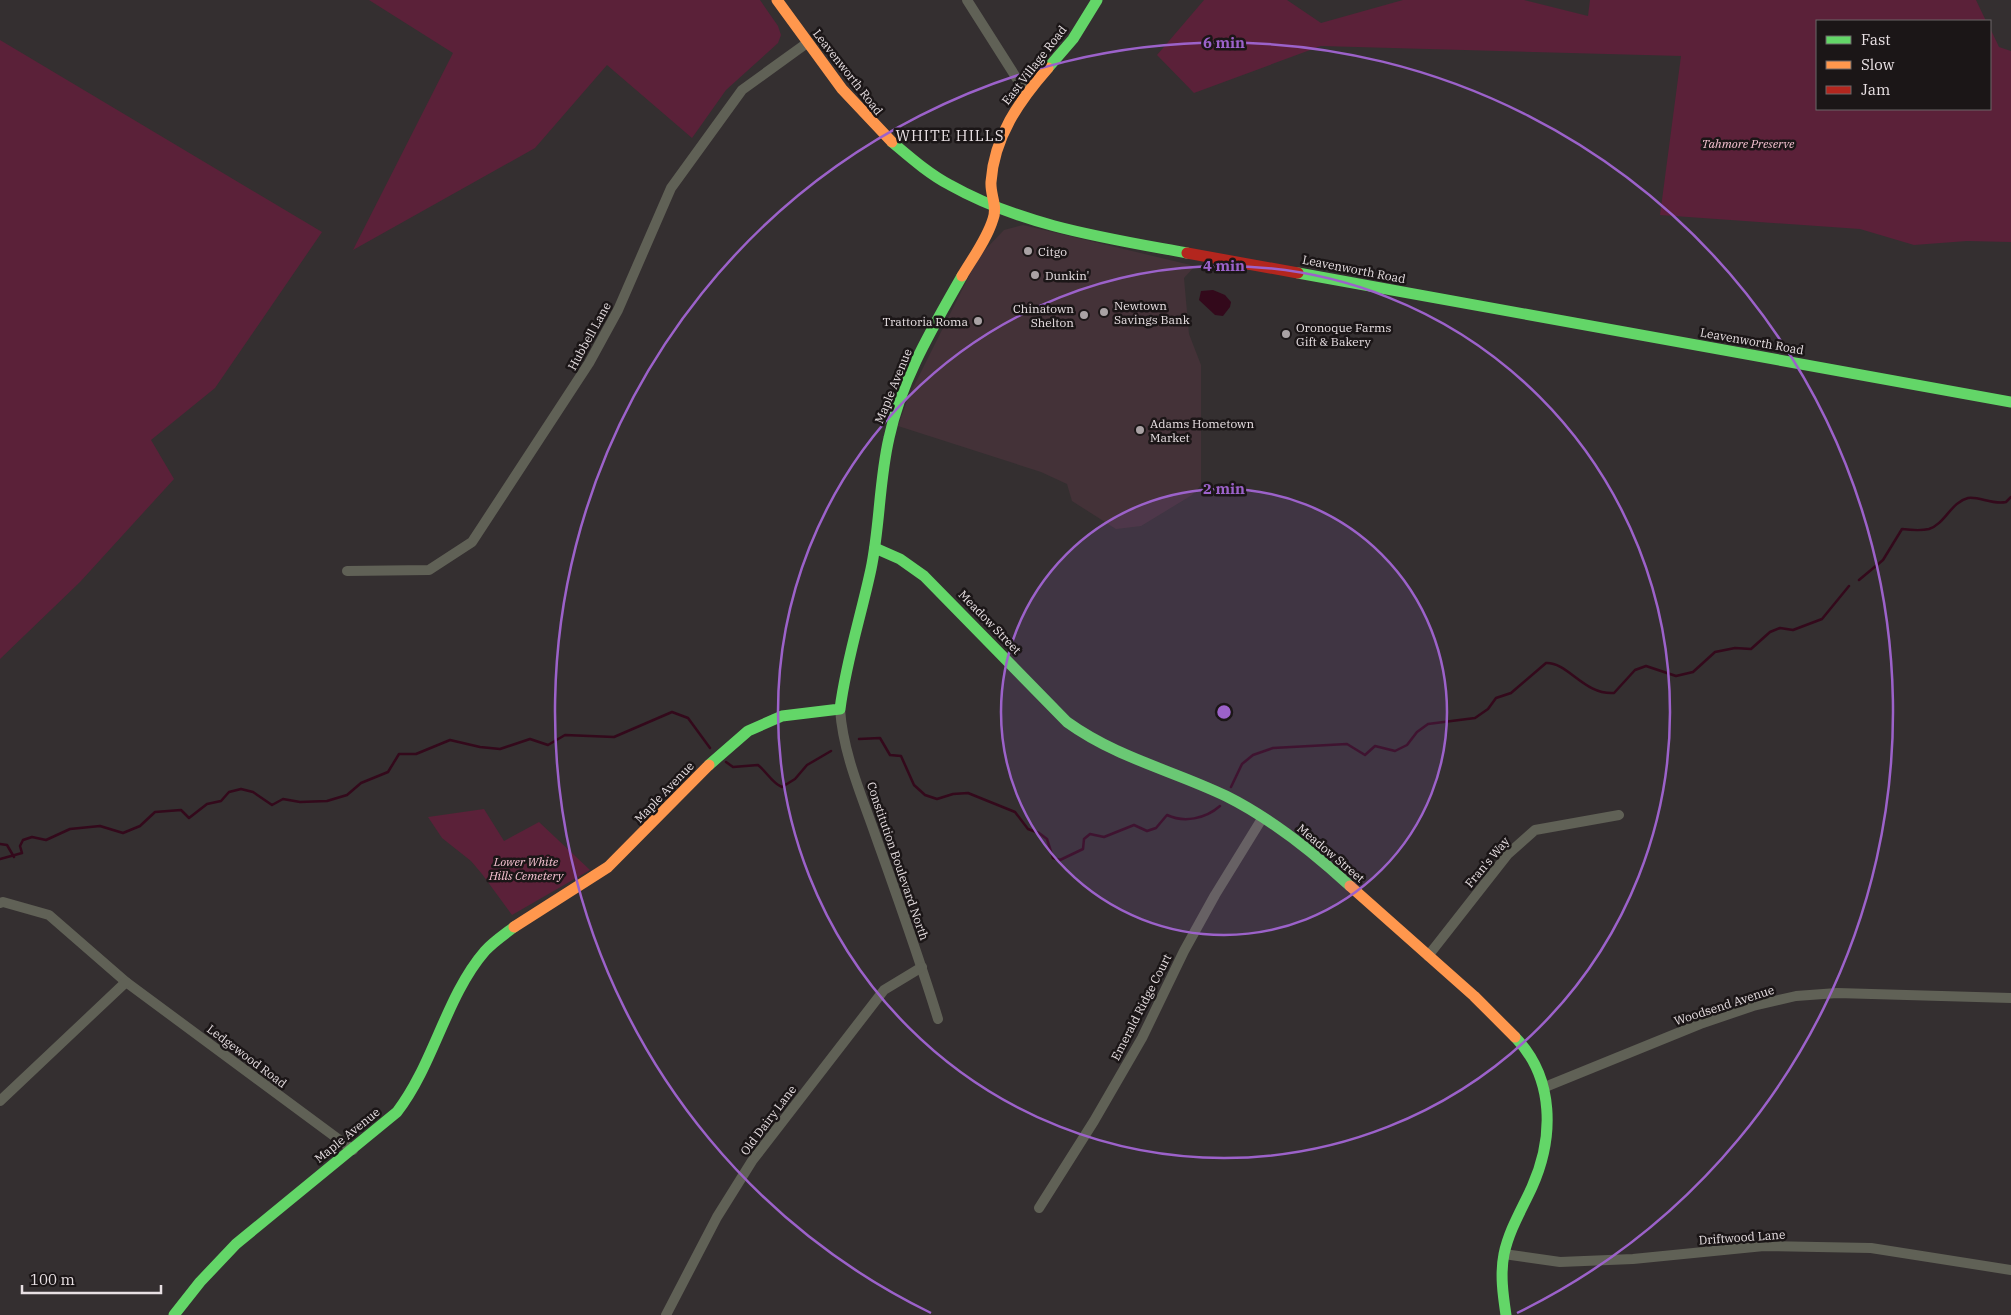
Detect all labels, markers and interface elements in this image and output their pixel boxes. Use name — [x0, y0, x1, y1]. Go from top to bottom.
legend — [1816, 20, 1991, 110]
street label: East Village Road — [998, 22, 1070, 108]
street label: Leavenworth Road — [810, 26, 886, 118]
text: Fast — [1861, 30, 1891, 49]
text: 6 min — [1203, 33, 1245, 52]
text: Slow — [1861, 55, 1895, 74]
text: Jam — [1861, 80, 1890, 99]
district label: WHITE HILLS — [895, 126, 1005, 145]
park label: Tahmore Preserve — [1702, 136, 1795, 151]
place label: Citgo — [1038, 244, 1067, 259]
marker: Citgo — [1022, 245, 1034, 257]
street label: Leavenworth Road — [1301, 252, 1407, 286]
text: 4 min — [1203, 256, 1245, 275]
place label: Dunkin' — [1045, 268, 1089, 283]
marker: Dunkin' — [1029, 269, 1041, 281]
place label: Newtown Savings Bank — [1114, 298, 1190, 327]
street label: Hubbell Lane — [564, 299, 614, 373]
place label: Chinatown Shelton — [1013, 301, 1074, 330]
marker: Newtown Savings Bank — [1098, 306, 1110, 318]
marker: Chinatown Shelton — [1078, 309, 1090, 321]
place label: Trattoria Roma — [882, 314, 968, 329]
marker: Trattoria Roma — [972, 315, 984, 327]
place label: Oronoque Farms Gift & Bakery — [1296, 320, 1391, 349]
street label: Leavenworth Road — [1699, 325, 1805, 357]
marker: Oronoque Farms Gift & Bakery — [1280, 328, 1292, 340]
street label: Maple Avenue — [871, 346, 915, 426]
place label: Adams Hometown Market — [1150, 416, 1254, 445]
marker: Adams Hometown Market — [1134, 424, 1146, 436]
text: 2 min — [1203, 479, 1245, 498]
street label: Meadow Street — [956, 587, 1024, 657]
centre of rings — [1215, 703, 1233, 721]
street label: Maple Avenue — [631, 758, 697, 826]
street label: Constitution Boulevard North — [864, 780, 932, 943]
street label: Meadow Street — [1294, 820, 1368, 886]
street label: Fran's Way — [1461, 833, 1513, 890]
park label: Lower White Hills Cemetery — [488, 854, 565, 883]
street label: Emerald Ridge Court — [1108, 951, 1174, 1063]
street label: Woodsend Avenue — [1672, 982, 1776, 1028]
street label: Ledgewood Road — [204, 1021, 290, 1091]
street label: Old Dairy Lane — [737, 1082, 799, 1158]
street label: Maple Avenue — [311, 1104, 383, 1166]
street label: Driftwood Lane — [1698, 1226, 1786, 1248]
scale bar — [22, 1262, 161, 1294]
text: 100 m — [30, 1270, 75, 1289]

